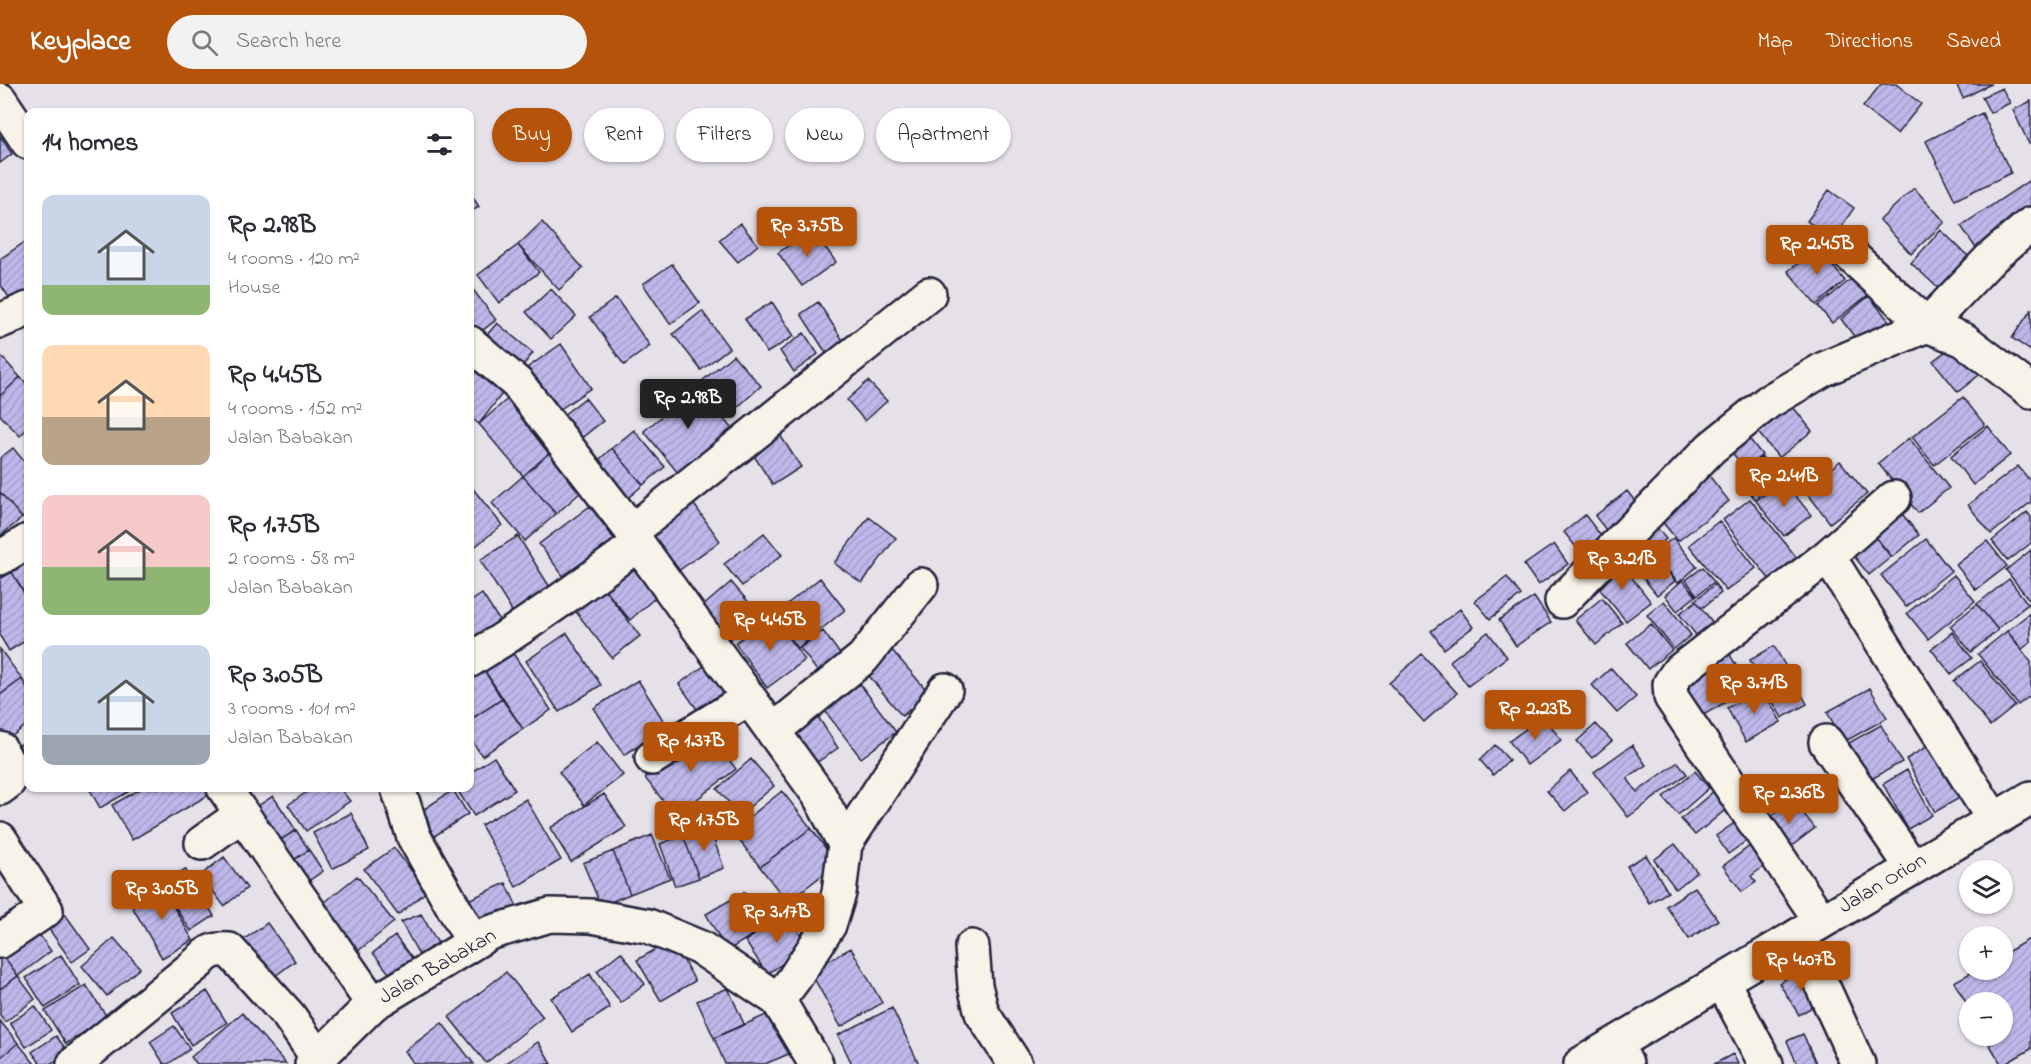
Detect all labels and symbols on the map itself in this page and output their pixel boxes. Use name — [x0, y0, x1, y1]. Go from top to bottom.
pin: Rp 3.75B — [745, 207, 869, 258]
pin: Rp 2.45B — [1755, 225, 1879, 276]
pin: Rp 2.98B — [626, 379, 750, 430]
pin: Rp 2.41B — [1722, 457, 1846, 508]
pin: Rp 3.21B — [1560, 540, 1684, 591]
pin: Rp 4.45B — [708, 601, 832, 652]
pin: Rp 3.71B — [1692, 664, 1816, 715]
pin: Rp 2.23B — [1473, 690, 1597, 741]
pin: Rp 1.37B — [629, 722, 753, 773]
pin: Rp 2.36B — [1727, 774, 1851, 825]
pin: Rp 1.75B — [642, 801, 766, 852]
street label: Jalan Orion — [1834, 846, 1932, 922]
pin: Rp 3.05B — [100, 870, 224, 921]
pin: Rp 3.17B — [715, 893, 839, 944]
street label: Jalan Babakan — [374, 921, 502, 1013]
pin: Rp 4.07B — [1739, 941, 1863, 992]

